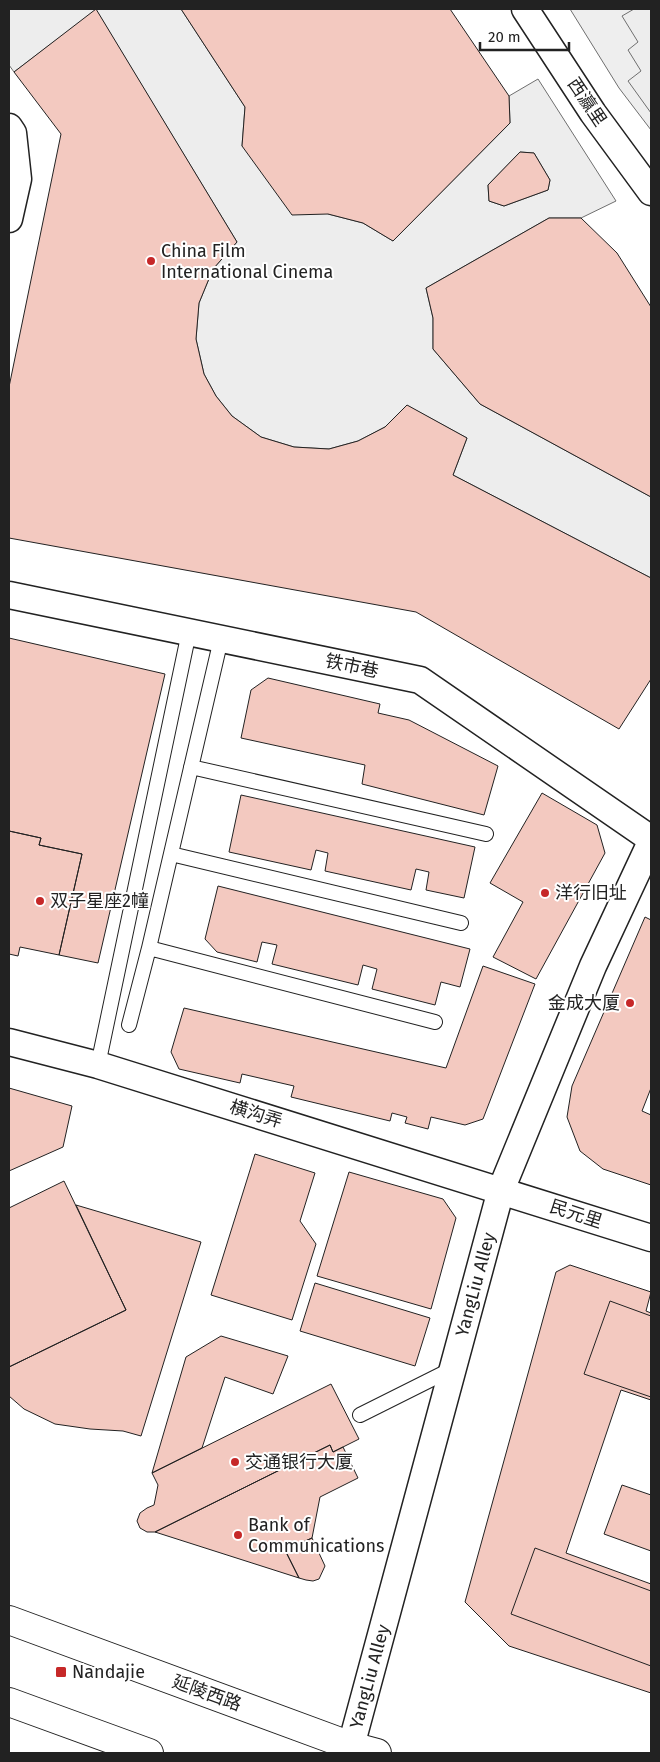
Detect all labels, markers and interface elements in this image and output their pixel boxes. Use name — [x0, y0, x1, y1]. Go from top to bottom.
scale bar — [480, 20, 569, 52]
text: 20 m — [488, 28, 521, 46]
street label: 西瀛里 — [563, 73, 611, 131]
place label: China Film International Cinema — [161, 240, 333, 283]
marker: China Film International Cinema — [145, 255, 157, 267]
street label: 铁市巷 — [323, 650, 381, 682]
place label: 洋行旧址 — [555, 882, 627, 904]
marker: 洋行旧址 — [539, 887, 551, 899]
place label: 双子星座2幢 — [50, 890, 149, 912]
marker: 双子星座2幢 — [34, 895, 46, 907]
place label: 金成大厦 — [548, 992, 620, 1014]
marker: 金成大厦 — [624, 997, 636, 1009]
street label: 横沟弄 — [227, 1096, 285, 1132]
street label: 民元里 — [547, 1195, 605, 1233]
street label: YangLiu Alley — [451, 1230, 500, 1339]
place label: 交通银行大厦 — [245, 1451, 353, 1473]
marker: 交通银行大厦 — [229, 1456, 241, 1468]
place label: Bank of Communications — [248, 1514, 384, 1557]
marker: Bank of Communications — [232, 1529, 244, 1541]
street label: YangLiu Alley — [345, 1622, 394, 1731]
place label: Nandajie — [72, 1661, 145, 1683]
marker: Nandajie — [54, 1665, 68, 1679]
street label: 延陵西路 — [169, 1670, 245, 1716]

